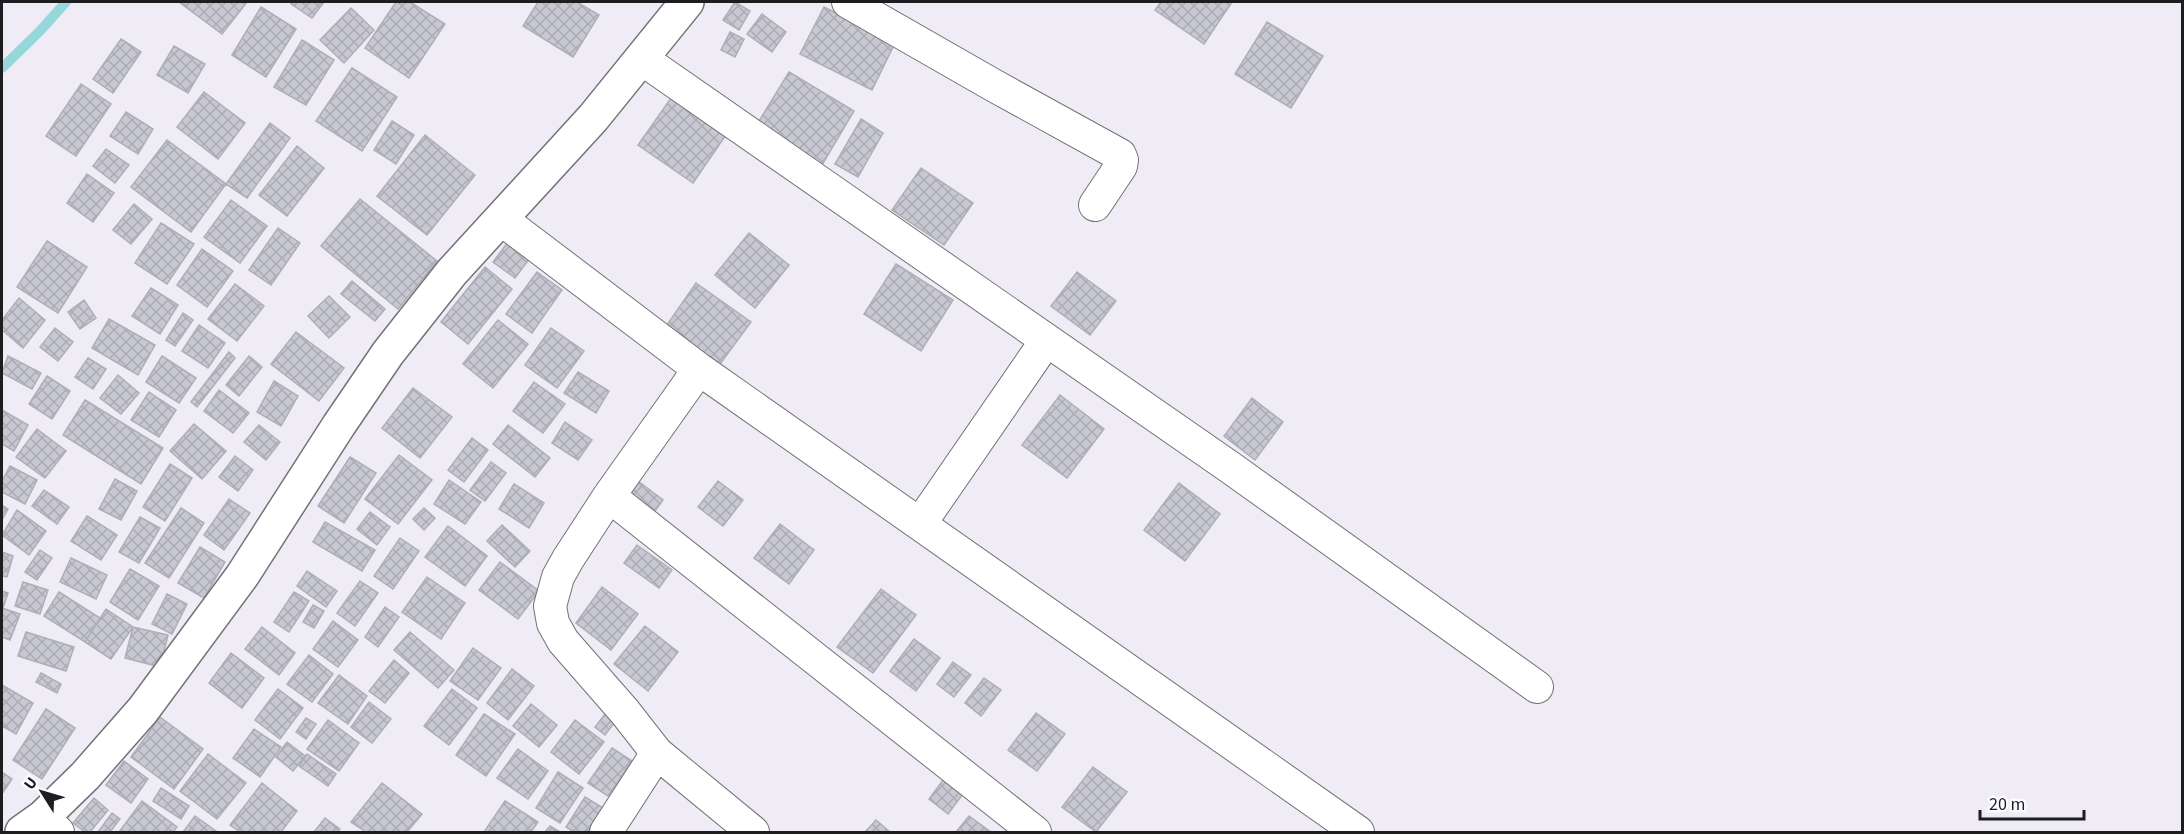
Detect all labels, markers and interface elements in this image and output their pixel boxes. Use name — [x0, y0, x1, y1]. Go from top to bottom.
north arrow — [12, 762, 72, 822]
text: U — [19, 773, 43, 794]
scale bar — [1980, 783, 2084, 821]
text: 20 m — [1989, 792, 2025, 817]

